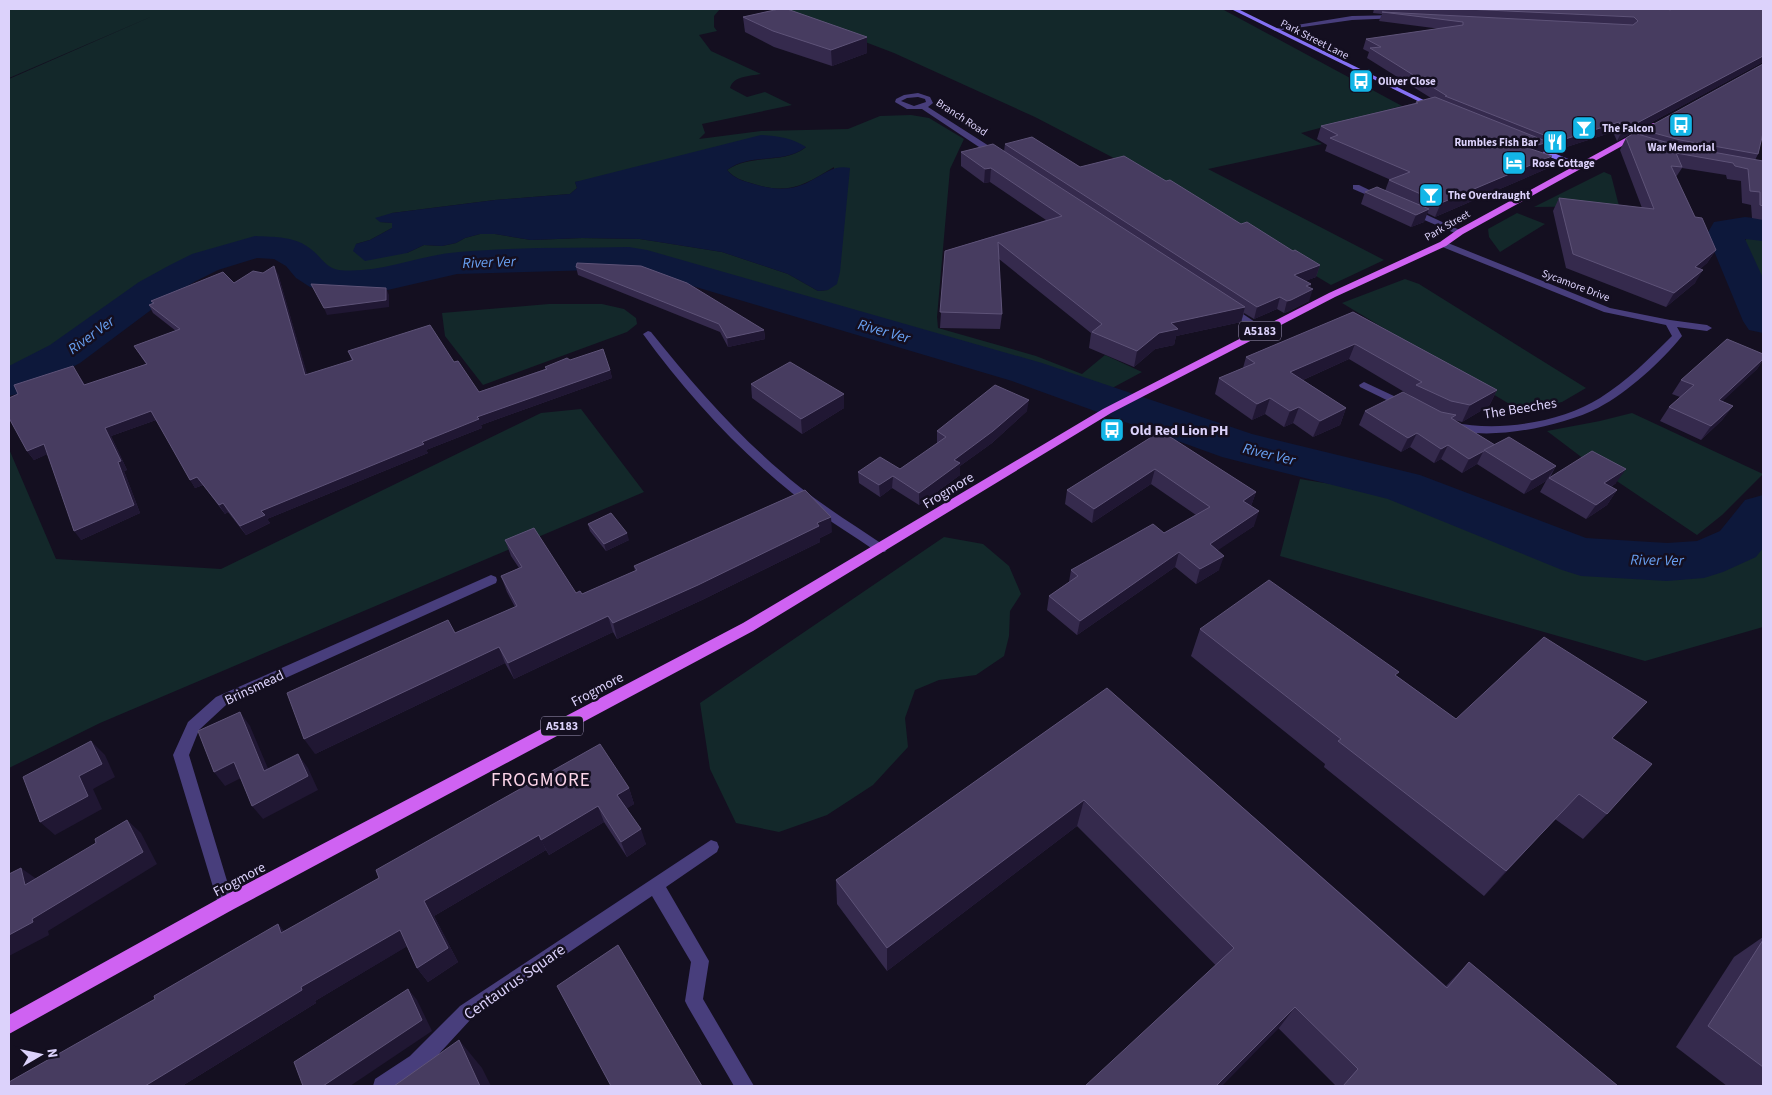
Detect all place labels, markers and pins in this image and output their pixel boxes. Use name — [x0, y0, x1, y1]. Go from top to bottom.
bus stop icon: Oliver Close — [1348, 68, 1374, 94]
place label: Oliver Close — [1378, 74, 1436, 89]
bus stop icon: War Memorial — [1668, 112, 1694, 138]
bar icon: The Falcon — [1571, 115, 1597, 141]
place label: The Falcon — [1602, 121, 1654, 136]
restaurant icon: Rumbles Fish Bar — [1542, 129, 1568, 155]
place label: Rumbles Fish Bar — [1454, 135, 1539, 150]
place label: War Memorial — [1647, 140, 1715, 155]
hotel icon: Rose Cottage — [1501, 150, 1527, 176]
place label: Rose Cottage — [1532, 156, 1595, 171]
bar icon: The Overdraught — [1418, 182, 1444, 208]
place label: The Overdraught — [1448, 188, 1531, 203]
bus stop icon: Old Red Lion PH — [1099, 417, 1125, 443]
place label: Old Red Lion PH — [1130, 421, 1228, 441]

